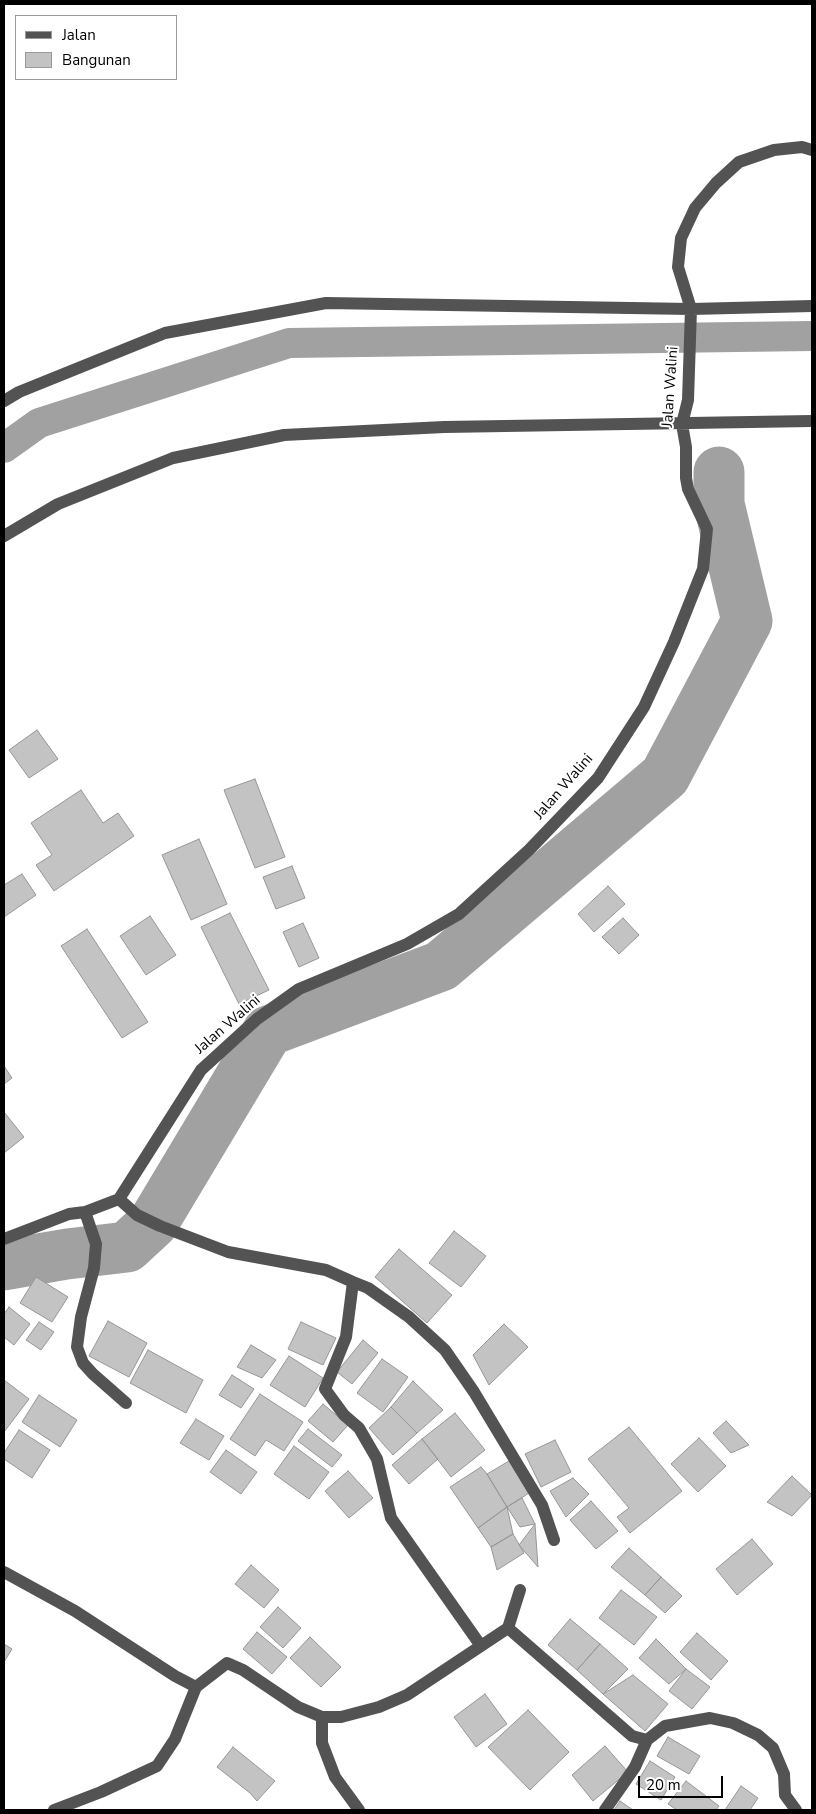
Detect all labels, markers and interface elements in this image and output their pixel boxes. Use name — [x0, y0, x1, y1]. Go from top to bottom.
legend — [15, 15, 178, 80]
text: Jalan — [62, 25, 96, 45]
text: Bangunan — [62, 50, 131, 70]
street label: Jalan Walini — [659, 346, 683, 428]
street label: Jalan Walini — [531, 750, 597, 824]
street label: Jalan Walini — [191, 992, 265, 1058]
scale bar — [641, 1766, 726, 1798]
text: 20 m — [646, 1775, 681, 1795]

